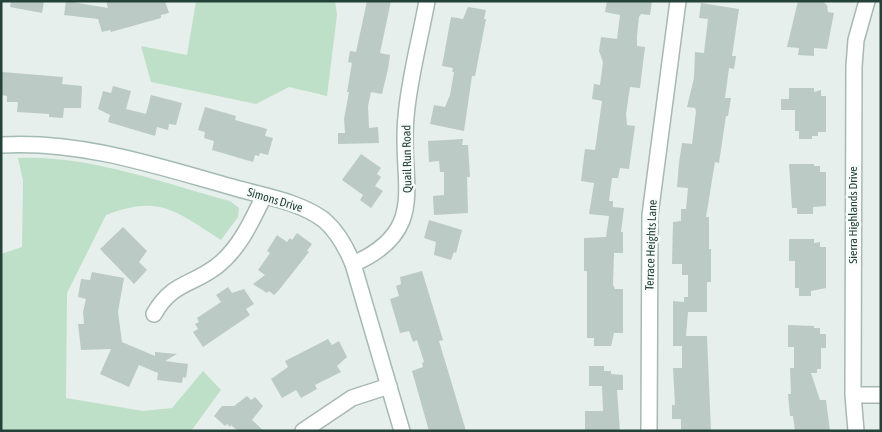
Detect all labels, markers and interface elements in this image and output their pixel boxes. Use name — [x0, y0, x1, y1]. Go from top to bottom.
street label: Quail Run Road — [399, 125, 415, 193]
street label: Sierra Highlands Drive — [846, 166, 860, 264]
street label: Simons Drive — [246, 185, 304, 215]
street label: Terrace Heights Lane — [642, 199, 660, 291]

